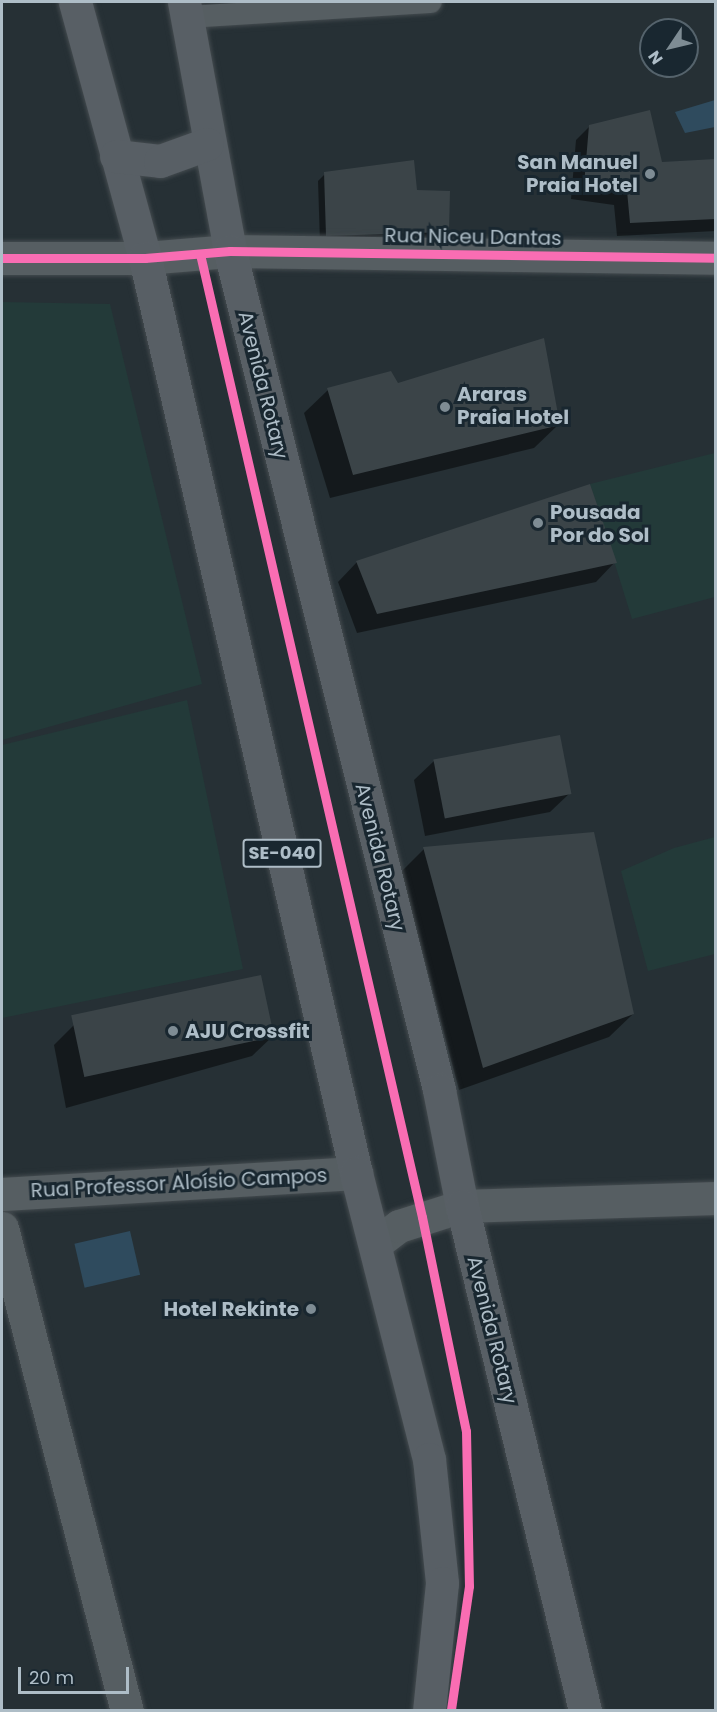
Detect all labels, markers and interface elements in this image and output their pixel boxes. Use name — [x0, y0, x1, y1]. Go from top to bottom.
north arrow — [639, 18, 699, 78]
text: N — [643, 46, 668, 69]
place label: San Manuel Praia Hotel — [517, 150, 638, 197]
marker: San Manuel Praia Hotel — [643, 167, 657, 181]
street label: Rua Niceu Dantas — [384, 223, 562, 251]
street label: Avenida Rotary — [233, 309, 293, 461]
place label: Araras Praia Hotel — [457, 383, 569, 430]
marker: Araras Praia Hotel — [438, 400, 452, 414]
place label: Pousada Por do Sol — [550, 500, 650, 547]
marker: Pousada Por do Sol — [531, 516, 545, 530]
street label: Avenida Rotary — [350, 781, 410, 933]
road number: SE-040 — [242, 838, 322, 868]
place label: AJU Crossfit — [185, 1019, 310, 1043]
marker: AJU Crossfit — [166, 1024, 180, 1038]
street label: Rua Professor Aloísio Campos — [30, 1163, 328, 1203]
street label: Avenida Rotary — [462, 1254, 522, 1406]
place label: Hotel Rekinte — [164, 1297, 299, 1321]
marker: Hotel Rekinte — [304, 1302, 318, 1316]
scale bar — [21, 1655, 132, 1693]
text: 20 m — [29, 1665, 74, 1690]

